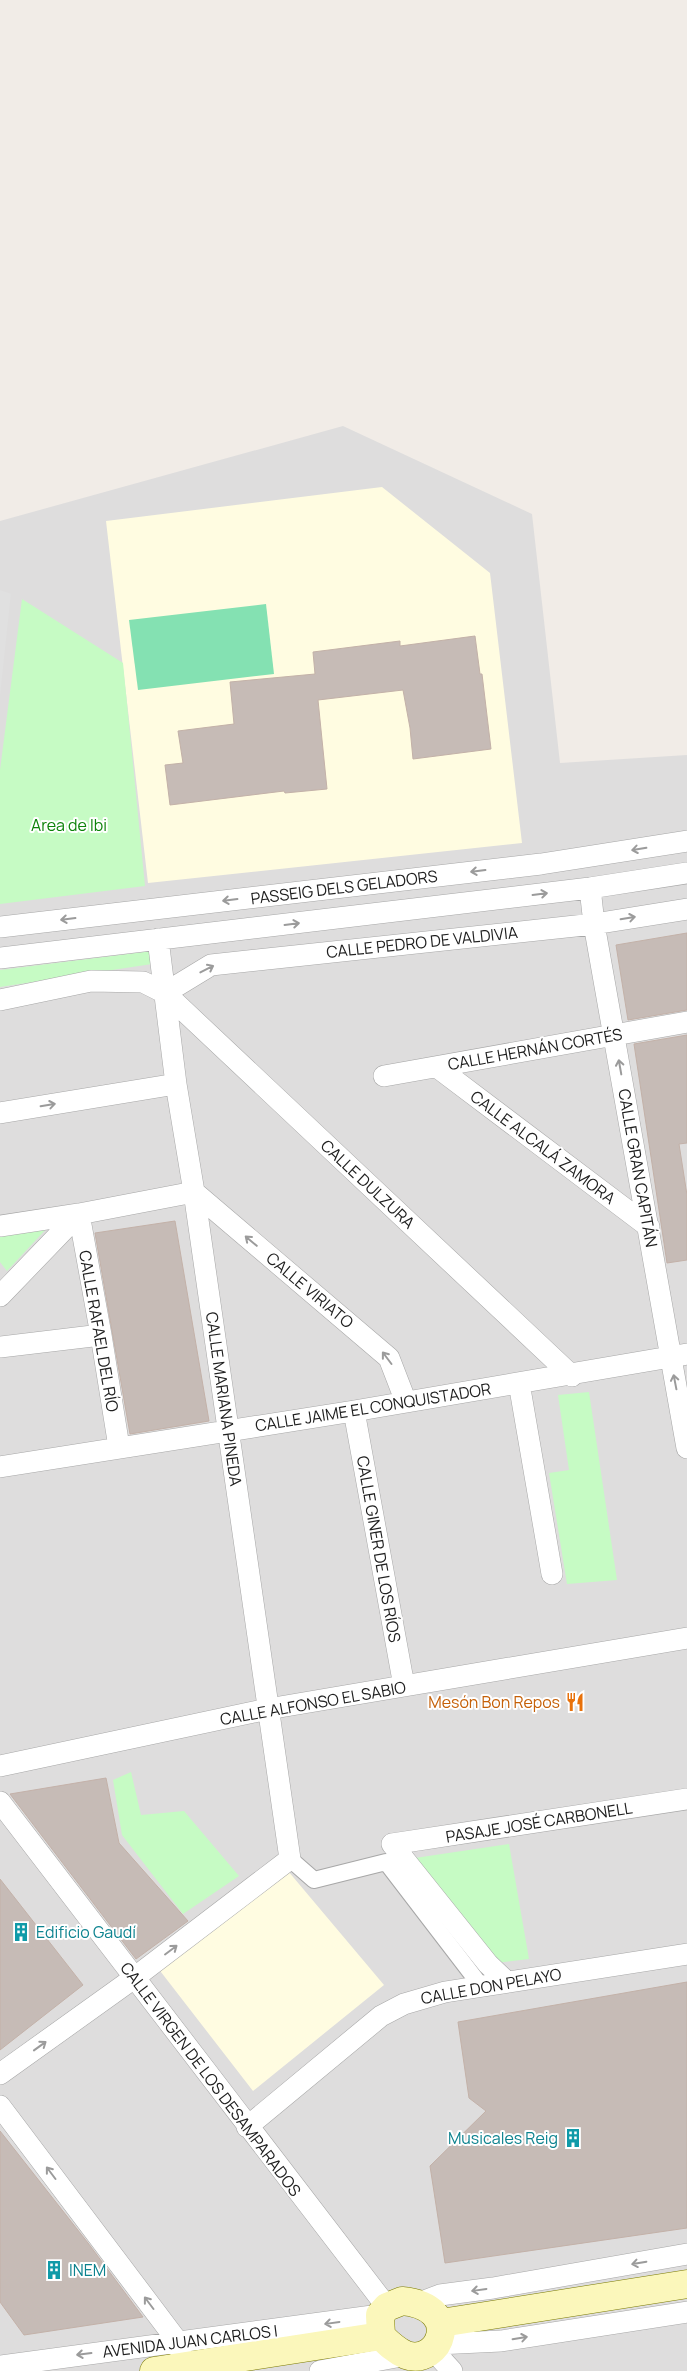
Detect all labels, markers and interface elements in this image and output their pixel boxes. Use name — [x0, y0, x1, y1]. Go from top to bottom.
park label: Area de Ibi — [31, 814, 107, 836]
one-way arrow — [631, 844, 647, 854]
street label: PASSEIG DELS GELADORS — [249, 865, 439, 909]
one-way arrow — [470, 866, 486, 876]
one-way arrow — [532, 889, 548, 899]
one-way arrow — [222, 895, 238, 905]
one-way arrow — [620, 913, 636, 923]
one-way arrow — [61, 914, 77, 924]
one-way arrow — [283, 919, 299, 929]
street label: CALLE PEDRO DE VALDIVIA — [325, 921, 519, 963]
one-way arrow — [199, 963, 214, 973]
street label: CALLE HERNÁN CORTÉS — [446, 1023, 624, 1075]
one-way arrow — [615, 1060, 625, 1076]
street label: CALLE ALCALÁ ZAMORA — [466, 1085, 620, 1209]
street label: CALLE GRAN CAPITÁN — [613, 1087, 663, 1249]
one-way arrow — [40, 1100, 56, 1110]
street label: CALLE DULZURA — [316, 1135, 420, 1233]
one-way arrow — [245, 1235, 258, 1246]
street label: CALLE VIRIATO — [262, 1247, 359, 1333]
street label: CALLE RAFAEL DEL RÍO — [74, 1248, 124, 1414]
street label: CALLE MARIANA PINEDA — [201, 1310, 247, 1488]
one-way arrow — [382, 1352, 393, 1365]
one-way arrow — [669, 1375, 679, 1391]
street label: CALLE JAIME EL CONQUISTADOR — [253, 1377, 493, 1437]
street label: CALLE GINER DE LOS RÍOS — [352, 1454, 406, 1644]
street label: CALLE ALFONSO EL SABIO — [218, 1676, 408, 1730]
place label: Mesón Bon Repos — [428, 1691, 560, 1713]
restaurant icon: Mesón Bon Repos — [564, 1691, 586, 1713]
street label: PASAJE JOSÉ CARBONELL — [444, 1796, 634, 1848]
building icon: Edificio Gaudí — [10, 1921, 32, 1943]
place label: Edificio Gaudí — [36, 1921, 136, 1943]
one-way arrow — [164, 1945, 178, 1955]
street label: CALLE VIRGEN DE LOS DESAMPARADOS — [116, 1957, 306, 2201]
street label: CALLE DON PELAYO — [419, 1963, 563, 2009]
one-way arrow — [33, 2041, 47, 2051]
place label: Musicales Reig — [448, 2127, 558, 2149]
building icon: Musicales Reig — [562, 2127, 584, 2149]
one-way arrow — [46, 2166, 56, 2180]
one-way arrow — [631, 2258, 647, 2268]
building icon: INEM — [43, 2259, 65, 2281]
place label: INEM — [69, 2259, 106, 2281]
one-way arrow — [471, 2285, 487, 2295]
one-way arrow — [143, 2297, 154, 2310]
one-way arrow — [325, 2318, 341, 2328]
street label: AVENIDA JUAN CARLOS I — [101, 2319, 279, 2363]
one-way arrow — [512, 2333, 528, 2343]
one-way arrow — [77, 2349, 93, 2359]

